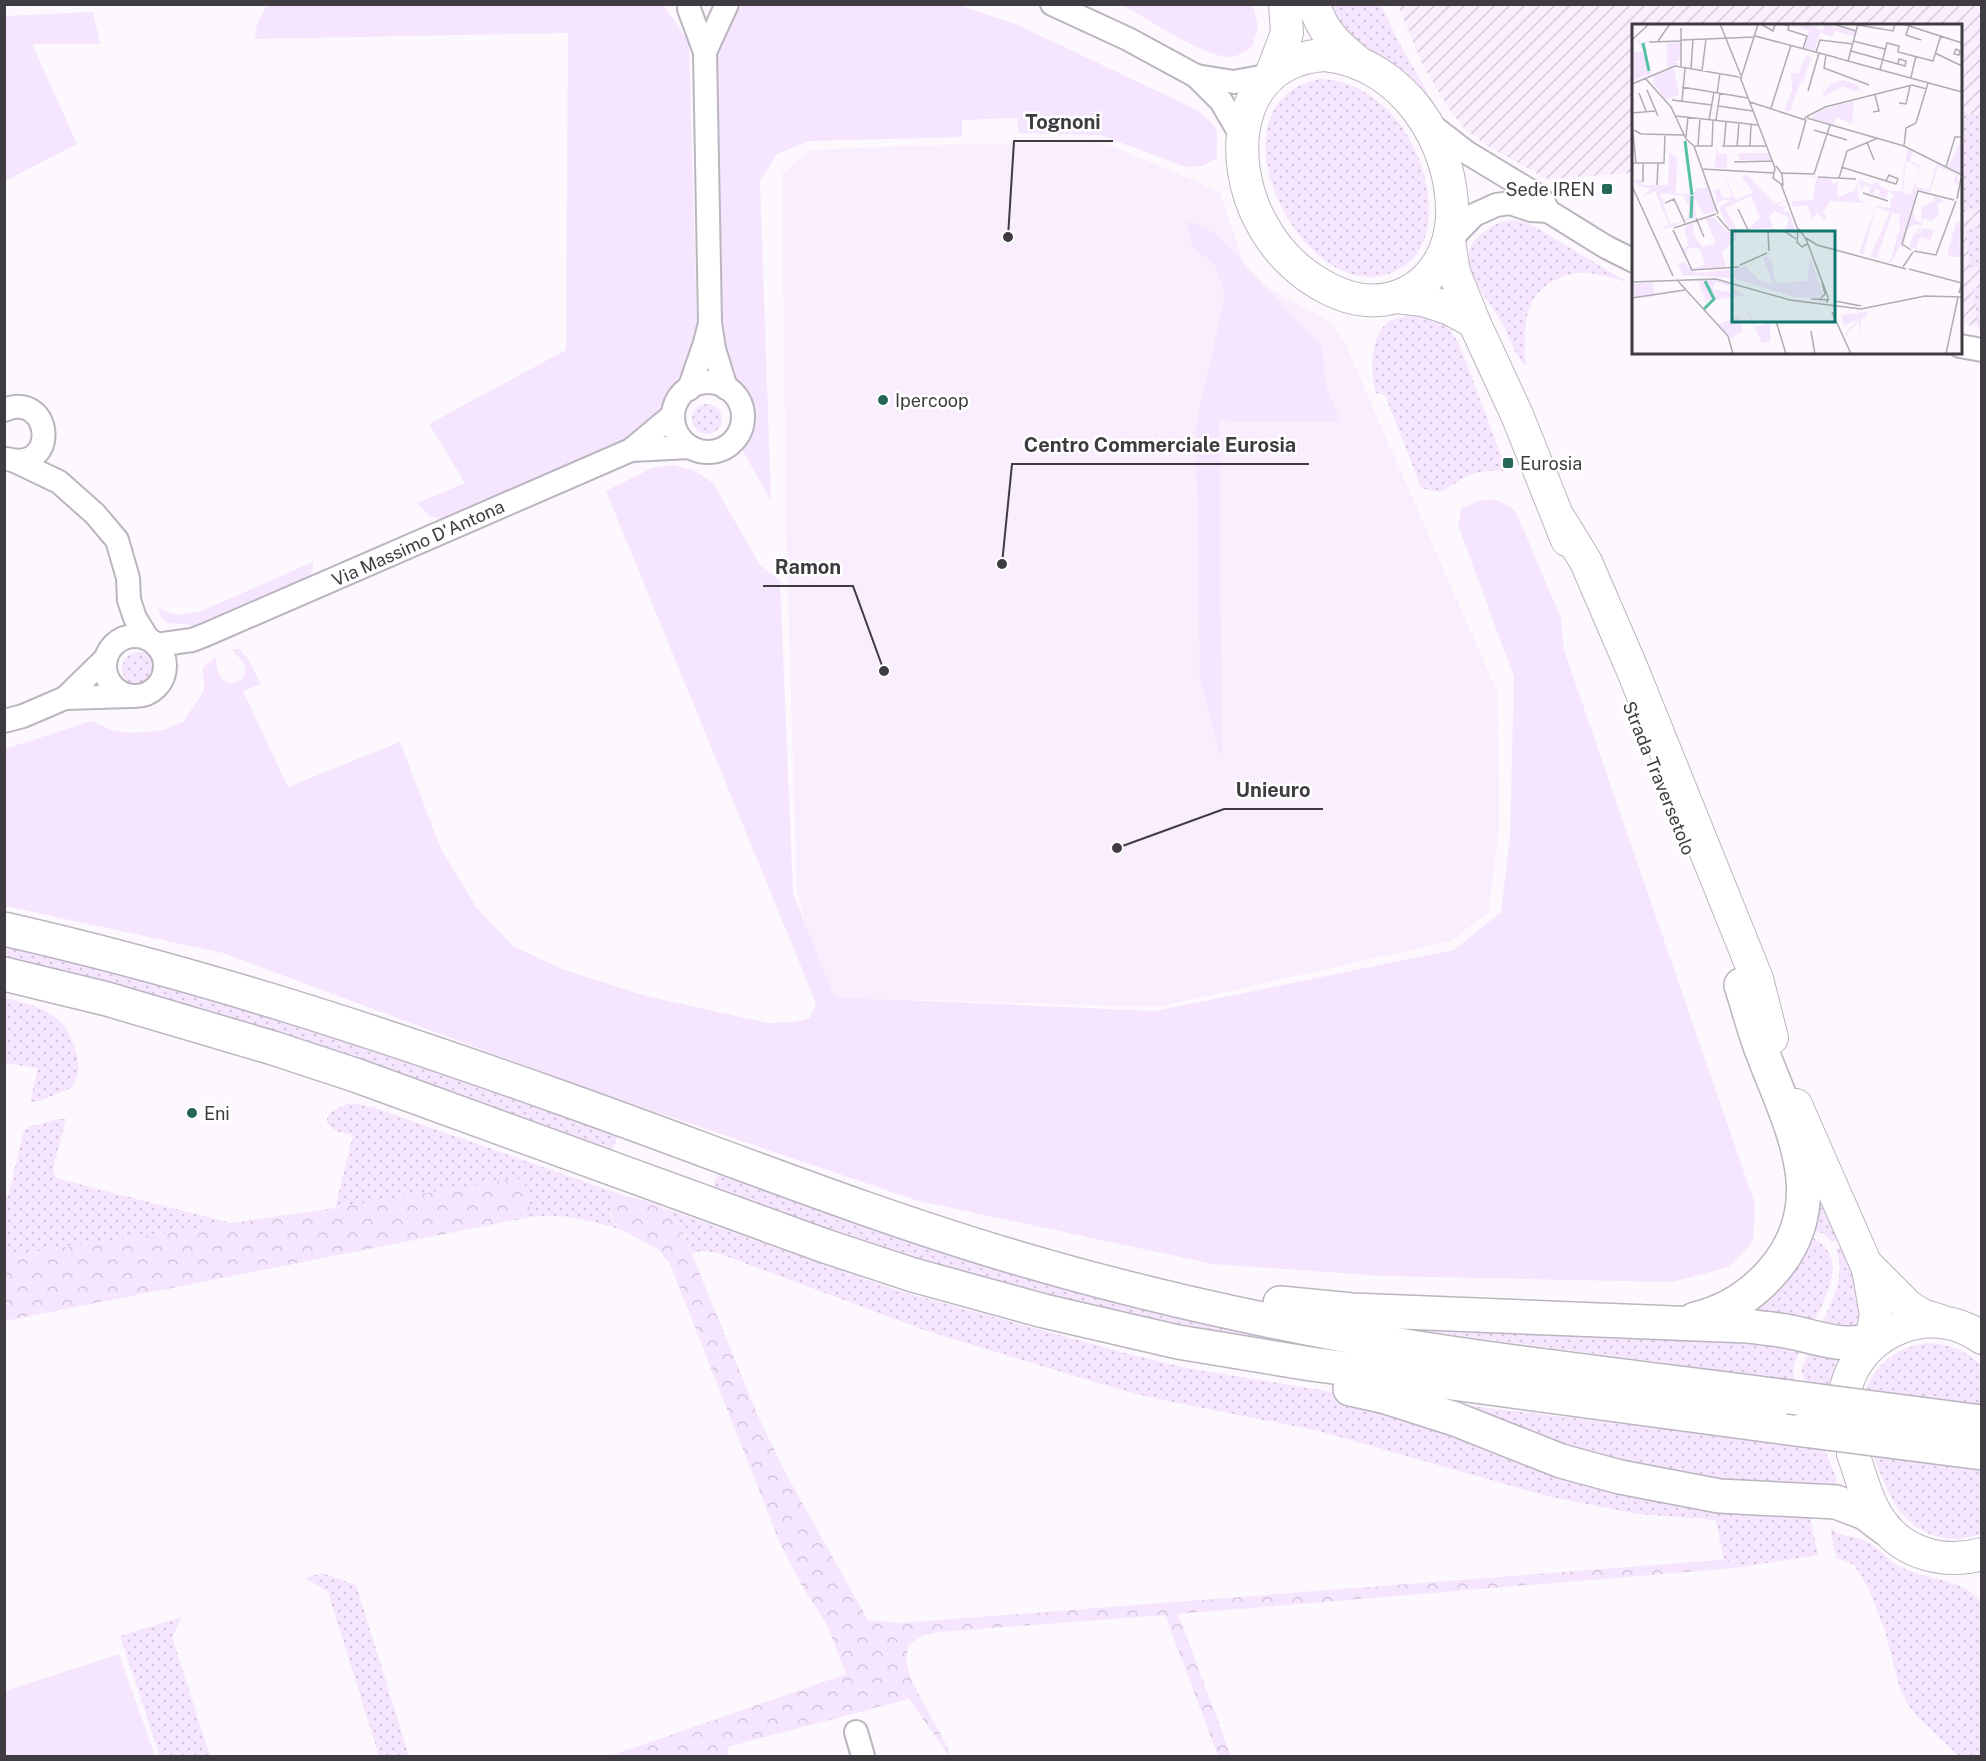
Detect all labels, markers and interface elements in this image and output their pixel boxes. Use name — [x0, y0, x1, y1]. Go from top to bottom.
inset map — [1632, 24, 1962, 354]
callout: Tognoni — [1014, 103, 1113, 141]
text: Tognoni — [1025, 110, 1101, 134]
place label: Sede IREN — [1505, 179, 1595, 200]
marker: Sede IREN — [1600, 182, 1614, 196]
place label: Ipercoop — [895, 390, 969, 411]
marker: Ipercoop — [876, 393, 890, 407]
callout: Centro Commerciale Eurosia — [1012, 426, 1309, 464]
text: Centro Commerciale Eurosia — [1024, 433, 1296, 457]
place label: Eurosia — [1520, 453, 1582, 474]
marker: Eurosia — [1501, 456, 1515, 470]
street label: Via Massimo D'Antona — [329, 496, 507, 590]
callout: Ramon — [763, 548, 853, 586]
text: Ramon — [775, 555, 841, 579]
street label: Strada Traversetolo — [1619, 698, 1699, 858]
callout: Unieuro — [1224, 771, 1323, 809]
text: Unieuro — [1236, 778, 1310, 802]
place label: Eni — [204, 1103, 230, 1124]
marker: Eni — [185, 1106, 199, 1120]

